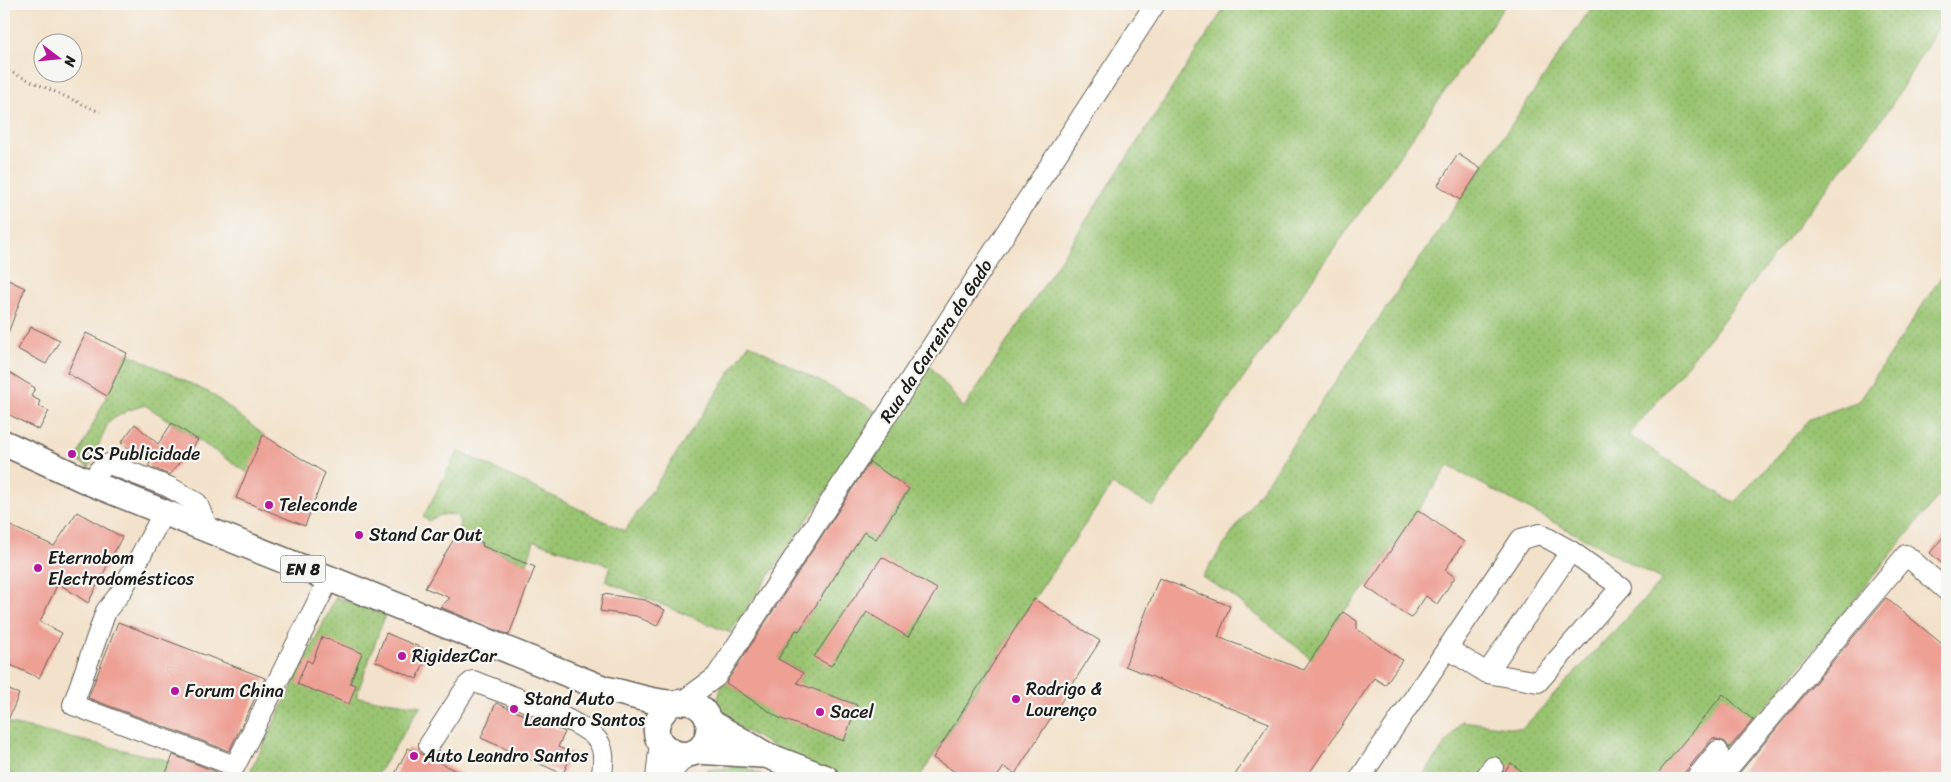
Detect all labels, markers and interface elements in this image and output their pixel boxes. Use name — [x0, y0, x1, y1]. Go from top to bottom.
north arrow — [32, 32, 82, 82]
text: N — [57, 52, 84, 70]
street label: Rua da Carreira do Gado — [871, 253, 1001, 429]
place label: CS Publicidade — [82, 438, 200, 470]
marker: CS Publicidade — [66, 448, 78, 460]
place label: Teleconde — [279, 489, 357, 521]
marker: Teleconde — [263, 499, 275, 511]
place label: Stand Car Out — [369, 519, 483, 551]
marker: Stand Car Out — [353, 529, 365, 541]
place label: Eternobom Electrodomésticos — [48, 542, 195, 595]
road number: EN 8 — [280, 556, 326, 582]
marker: Eternobom Electrodomésticos — [32, 562, 44, 574]
place label: RigidezCar — [412, 640, 498, 672]
marker: RigidezCar — [396, 650, 408, 662]
place label: Rodrigo & Lourenço — [1026, 673, 1102, 726]
place label: Forum China — [185, 675, 284, 707]
place label: Stand Auto Leandro Santos — [524, 683, 646, 736]
marker: Forum China — [169, 685, 181, 697]
marker: Rodrigo & Lourenço — [1010, 693, 1022, 705]
place label: Sacel — [830, 696, 875, 728]
marker: Stand Auto Leandro Santos — [508, 703, 520, 715]
marker: Sacel — [814, 706, 826, 718]
place label: Auto Leandro Santos — [423, 740, 589, 772]
marker: Auto Leandro Santos — [408, 750, 420, 762]

